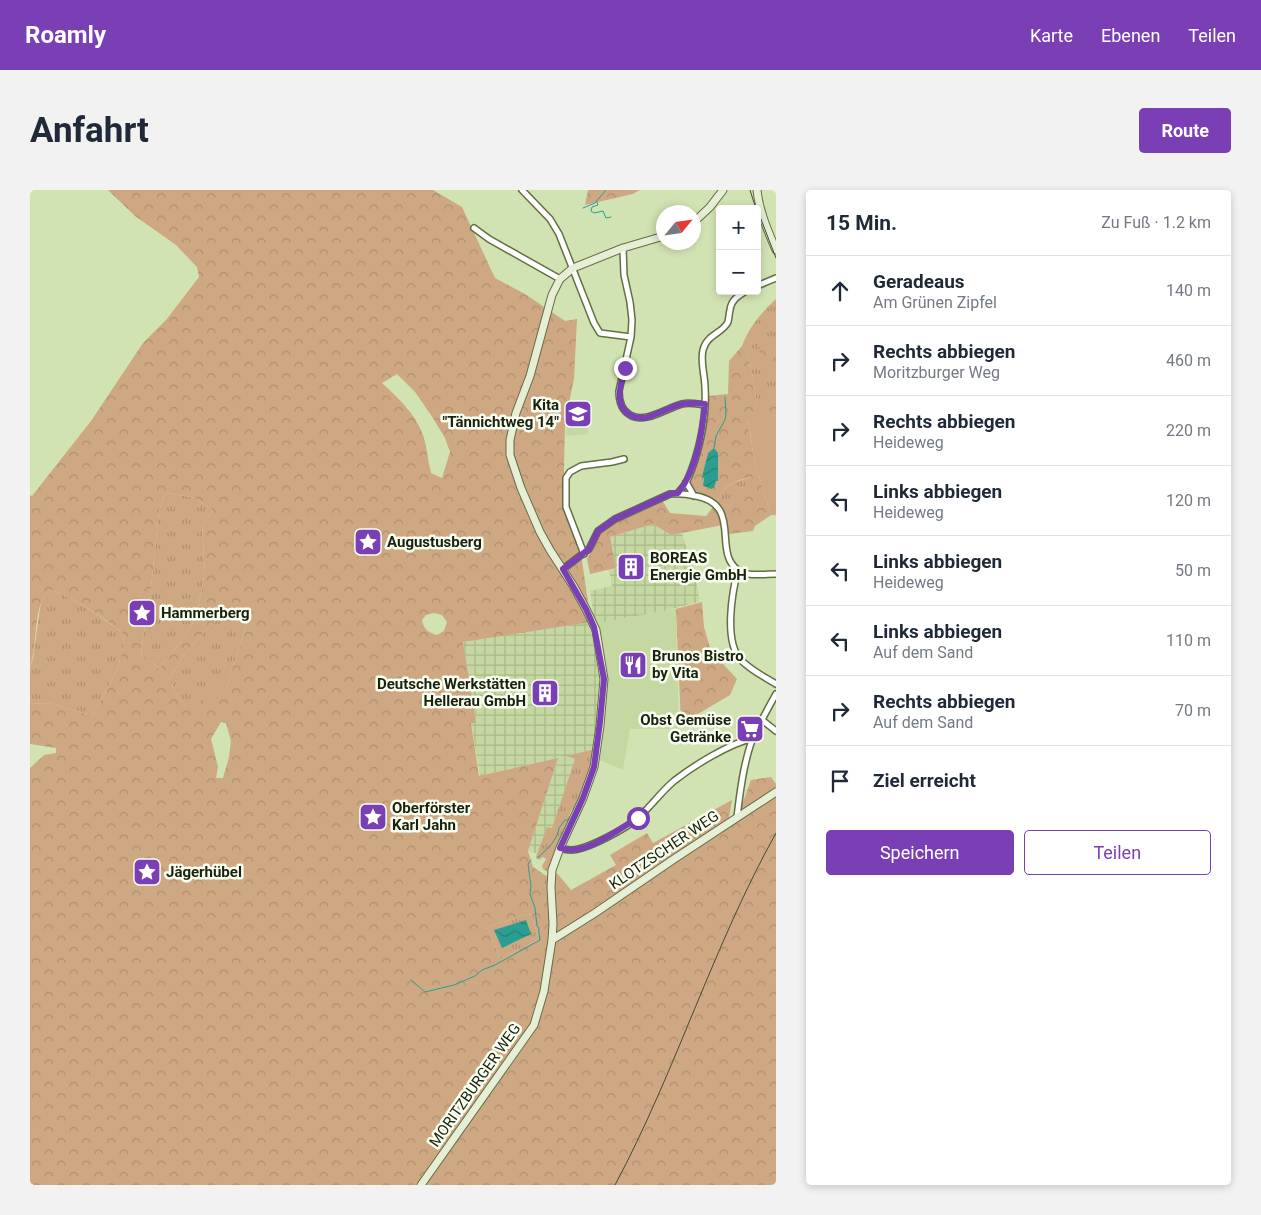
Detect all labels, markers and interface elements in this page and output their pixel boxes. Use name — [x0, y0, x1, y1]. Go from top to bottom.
text: Roamly — [25, 21, 106, 49]
text: Karte — [1030, 25, 1073, 46]
text: Ebenen — [1101, 25, 1160, 46]
text: Teilen — [1188, 25, 1236, 46]
button: Route — [1139, 108, 1231, 153]
text: Anfahrt — [30, 110, 149, 151]
north arrow — [656, 205, 701, 250]
map controls — [716, 205, 761, 295]
button: + — [716, 205, 761, 250]
text: 15 Min. — [826, 211, 897, 235]
text: Zu Fuß · 1.2 km — [1101, 213, 1211, 232]
button: − — [716, 250, 761, 295]
text: Geradeaus — [873, 270, 965, 293]
icon: ahead — [826, 277, 854, 305]
text: 140 m — [1166, 281, 1211, 300]
text: Am Grünen Zipfel — [873, 293, 997, 312]
text: Rechts abbiegen — [873, 340, 1015, 363]
icon: right — [826, 347, 854, 375]
text: 460 m — [1166, 351, 1211, 370]
route end — [614, 357, 637, 380]
text: Moritzburger Weg — [873, 363, 1000, 382]
place label: Kita "Tännichtweg 14" — [443, 396, 559, 431]
school or university icon: Kita "Tännichtweg 14" — [563, 399, 593, 429]
text: Rechts abbiegen — [873, 410, 1015, 433]
icon: right — [826, 417, 854, 445]
text: 220 m — [1166, 421, 1211, 440]
text: Heideweg — [873, 433, 944, 452]
text: Links abbiegen — [873, 480, 1002, 503]
icon: left — [826, 487, 854, 515]
text: 120 m — [1166, 491, 1211, 510]
text: Heideweg — [873, 503, 944, 522]
place icon: Augustusberg — [353, 527, 383, 557]
place label: Augustusberg — [387, 533, 482, 551]
place label: BOREAS Energie GmbH — [650, 549, 747, 584]
text: Links abbiegen — [873, 550, 1002, 573]
building icon: BOREAS Energie GmbH — [616, 552, 646, 582]
icon: left — [826, 557, 854, 585]
text: 50 m — [1175, 561, 1211, 580]
text: Heideweg — [873, 573, 944, 592]
place icon: Hammerberg — [127, 598, 157, 628]
place label: Hammerberg — [161, 604, 250, 622]
text: Links abbiegen — [873, 620, 1002, 643]
icon: left — [826, 627, 854, 655]
text: 110 m — [1166, 631, 1211, 650]
text: Auf dem Sand — [873, 643, 973, 662]
place label: Brunos Bistro by Vita — [652, 647, 744, 682]
restaurant icon: Brunos Bistro by Vita — [618, 650, 648, 680]
place label: Deutsche Werkstätten Hellerau GmbH — [377, 675, 526, 710]
building icon: Deutsche Werkstätten Hellerau GmbH — [530, 678, 560, 708]
text: Rechts abbiegen — [873, 690, 1015, 713]
icon: right — [826, 697, 854, 725]
text: 70 m — [1175, 701, 1211, 720]
place label: Obst Gemüse Getränke — [640, 711, 731, 746]
text: Auf dem Sand — [873, 713, 973, 732]
supermarket icon: Obst Gemüse Getränke — [735, 714, 765, 744]
icon: arrive — [826, 767, 854, 795]
text: Ziel erreicht — [873, 769, 976, 792]
place label: Oberförster Karl Jahn — [392, 799, 471, 834]
place icon: Oberförster Karl Jahn — [358, 802, 388, 832]
street label: KLOTZSCHER WEG — [606, 807, 722, 893]
route start — [627, 807, 650, 830]
button: Speichern — [826, 830, 1014, 875]
button: Teilen — [1024, 830, 1211, 875]
place icon: Jägerhübel — [132, 857, 162, 887]
place label: Jägerhübel — [166, 863, 242, 881]
street label: MORITZBURGER WEG — [426, 1020, 524, 1150]

